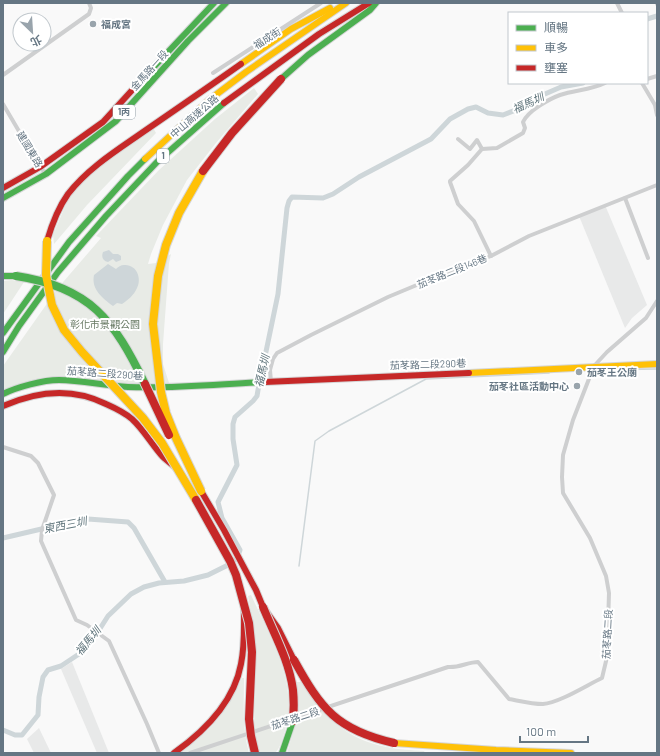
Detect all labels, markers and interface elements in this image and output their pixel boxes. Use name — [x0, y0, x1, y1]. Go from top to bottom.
north arrow — [12, 12, 52, 52]
legend — [508, 12, 648, 84]
place label: 福成宮 — [101, 18, 131, 30]
marker: 福成宮 — [88, 19, 98, 29]
text: 順暢 — [544, 20, 568, 34]
street label: 福成街 — [251, 25, 283, 51]
text: 北 — [29, 33, 44, 50]
text: 車多 — [544, 40, 568, 54]
street label: 金馬路一段 — [128, 47, 170, 93]
text: 壅塞 — [544, 60, 568, 74]
water label: 福馬圳 — [510, 89, 547, 115]
street label: 中山高速公路 — [167, 92, 221, 140]
road number: 1丙 — [113, 105, 135, 119]
street label: 建國東路 — [15, 129, 45, 169]
road number: 1 — [157, 149, 169, 163]
street label: 茄苳路二段146巷 — [415, 252, 489, 290]
park label: 彰化市景觀公園 — [70, 318, 140, 330]
water label: 福馬圳 — [251, 351, 272, 388]
street label: 茄苳路二段290巷 — [390, 357, 466, 371]
street label: 茄苳路二段290巷 — [67, 364, 143, 382]
place label: 茄苳王公廟 — [587, 366, 637, 378]
marker: 茄苳王公廟 — [574, 367, 584, 377]
place label: 茄苳社區活動中心 — [489, 380, 569, 392]
marker: 茄苳社區活動中心 — [572, 381, 582, 391]
water label: 東西三圳 — [42, 514, 90, 535]
street label: 茄苳路二段 — [600, 609, 614, 659]
water label: 福馬圳 — [72, 622, 104, 657]
street label: 茄苳路二段 — [269, 705, 321, 731]
scale bar — [520, 718, 588, 744]
text: 100 m — [526, 724, 556, 738]

